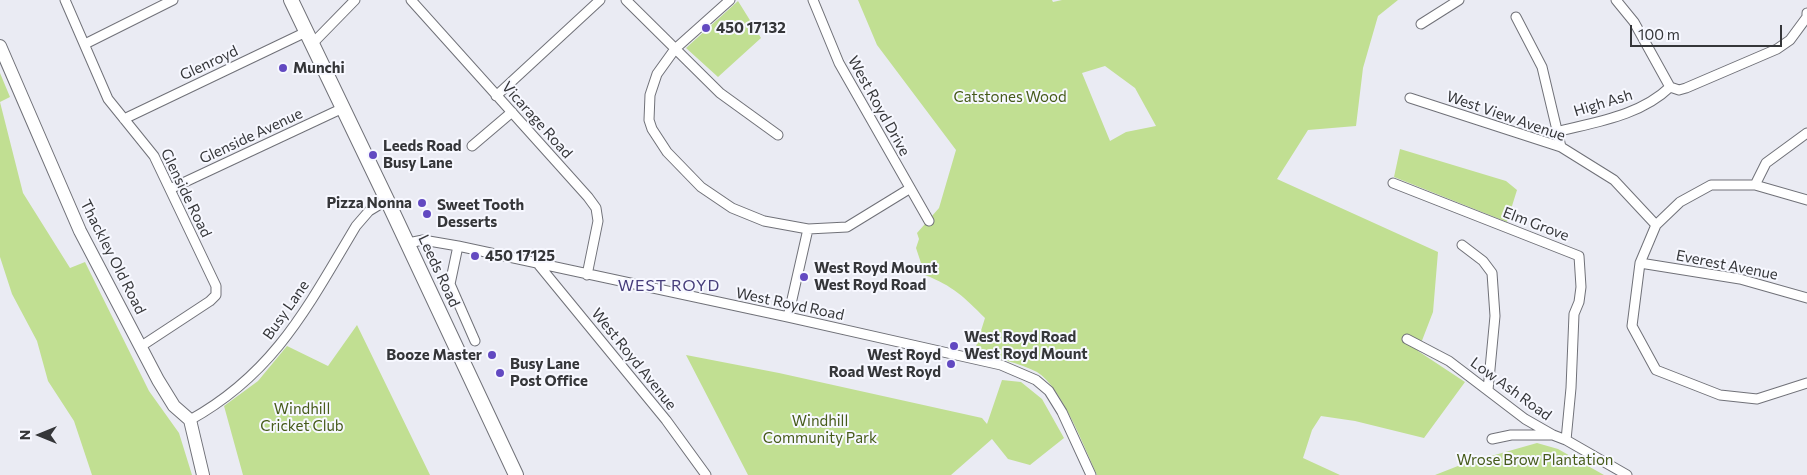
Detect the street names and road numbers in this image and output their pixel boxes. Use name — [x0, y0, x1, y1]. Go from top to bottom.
street label: Glenroyd — [177, 42, 241, 84]
street label: West Royd Drive — [844, 53, 914, 159]
street label: Vicarage Road — [498, 78, 576, 162]
street label: High Ash — [1571, 86, 1635, 120]
street label: West View Avenue — [1444, 87, 1568, 145]
street label: Glenside Avenue — [197, 104, 305, 168]
street label: Glenside Road — [157, 146, 215, 240]
street label: Thackley Old Road — [76, 197, 150, 317]
street label: Elm Grove — [1500, 203, 1572, 245]
street label: Leeds Road — [414, 232, 464, 310]
street label: Everest Avenue — [1674, 246, 1780, 284]
street label: Busy Lane — [259, 277, 313, 343]
street label: West Royd Road — [734, 284, 846, 324]
street label: West Royd Avenue — [588, 305, 680, 413]
street label: Low Ash Road — [1467, 354, 1555, 424]

